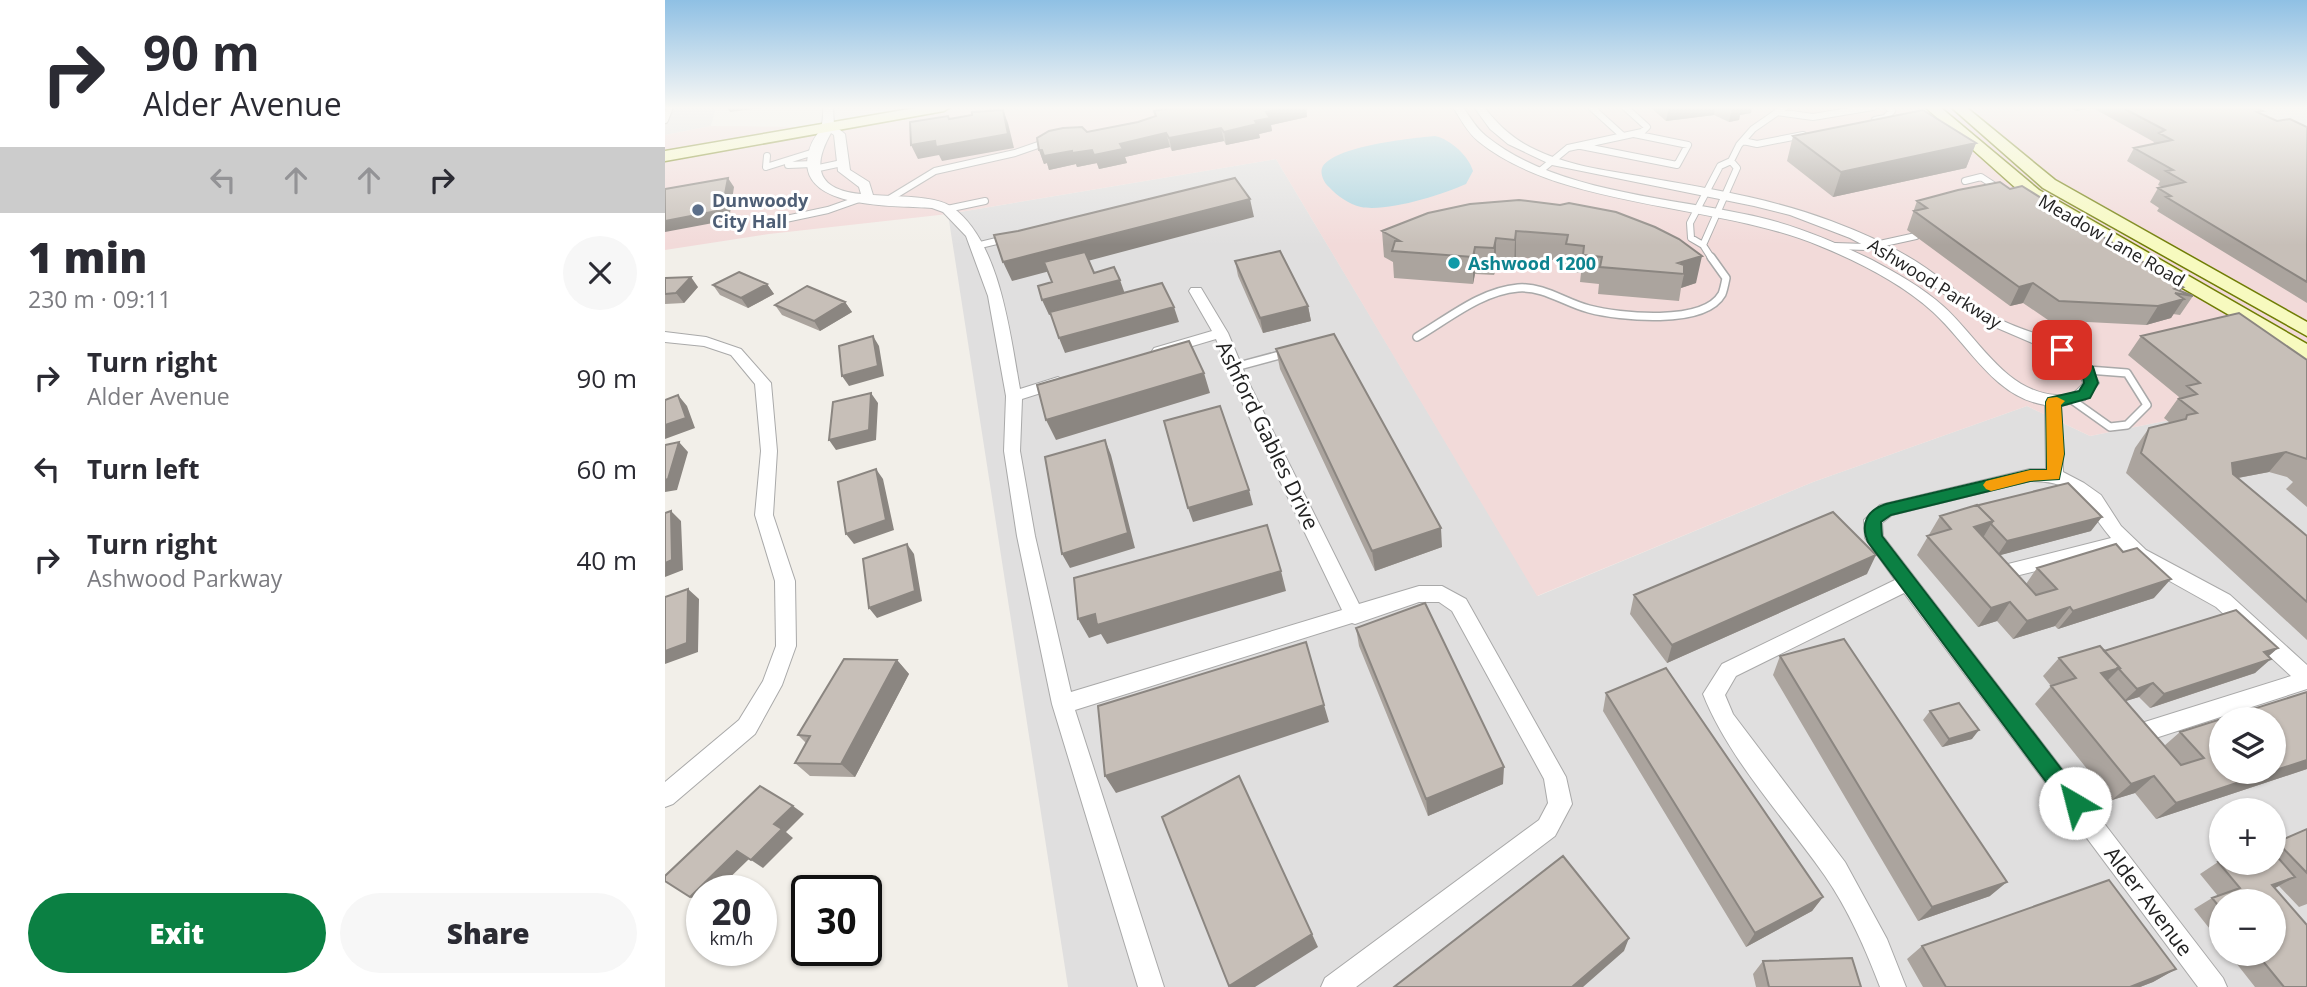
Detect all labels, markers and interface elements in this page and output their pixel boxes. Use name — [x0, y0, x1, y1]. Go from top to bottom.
text: 90 m — [143, 19, 260, 85]
icon: right — [28, 28, 119, 119]
text: Alder Avenue — [143, 82, 342, 125]
icon: left — [204, 161, 242, 199]
icon: ahead — [277, 161, 315, 199]
icon: ahead — [350, 161, 388, 199]
icon: right — [423, 161, 461, 199]
place label: Dunwoody City Hall — [712, 188, 809, 233]
street label: Meadow Lane Road — [2035, 188, 2189, 292]
marker: Dunwoody City Hall — [690, 202, 706, 218]
text: 1 min — [28, 228, 147, 285]
street label: Ashwood Parkway — [1864, 232, 2007, 334]
button: close — [563, 236, 637, 310]
place label: Ashwood 1200 — [1468, 251, 1596, 275]
marker: Ashwood 1200 — [1446, 255, 1462, 271]
text: 230 m · 09:11 — [28, 283, 171, 315]
pin — [2032, 320, 2092, 380]
icon: arrive — [2043, 331, 2081, 369]
street label: Ashford Gables Drive — [1210, 336, 1326, 534]
text: Turn right — [87, 344, 218, 380]
icon: right — [28, 359, 66, 397]
text: 90 m — [576, 360, 637, 396]
text: Alder Avenue — [87, 380, 230, 412]
icon: left — [28, 450, 66, 488]
text: Turn left — [87, 451, 199, 487]
text: 60 m — [576, 451, 637, 487]
text: Turn right — [87, 526, 218, 562]
icon: right — [28, 541, 66, 579]
text: 40 m — [576, 542, 637, 578]
text: Ashwood Parkway — [87, 562, 282, 594]
map controls — [2209, 707, 2286, 966]
button: layers — [2209, 707, 2286, 784]
position arrow — [2038, 766, 2112, 840]
button: + — [2209, 798, 2286, 875]
street label: Alder Avenue — [2099, 841, 2199, 961]
speed limit sign: 30 — [791, 875, 882, 966]
text: 20 — [711, 888, 752, 935]
button: − — [2209, 889, 2286, 966]
button: Exit — [28, 893, 326, 973]
button: Share — [340, 893, 637, 973]
text: km/h — [710, 926, 753, 950]

